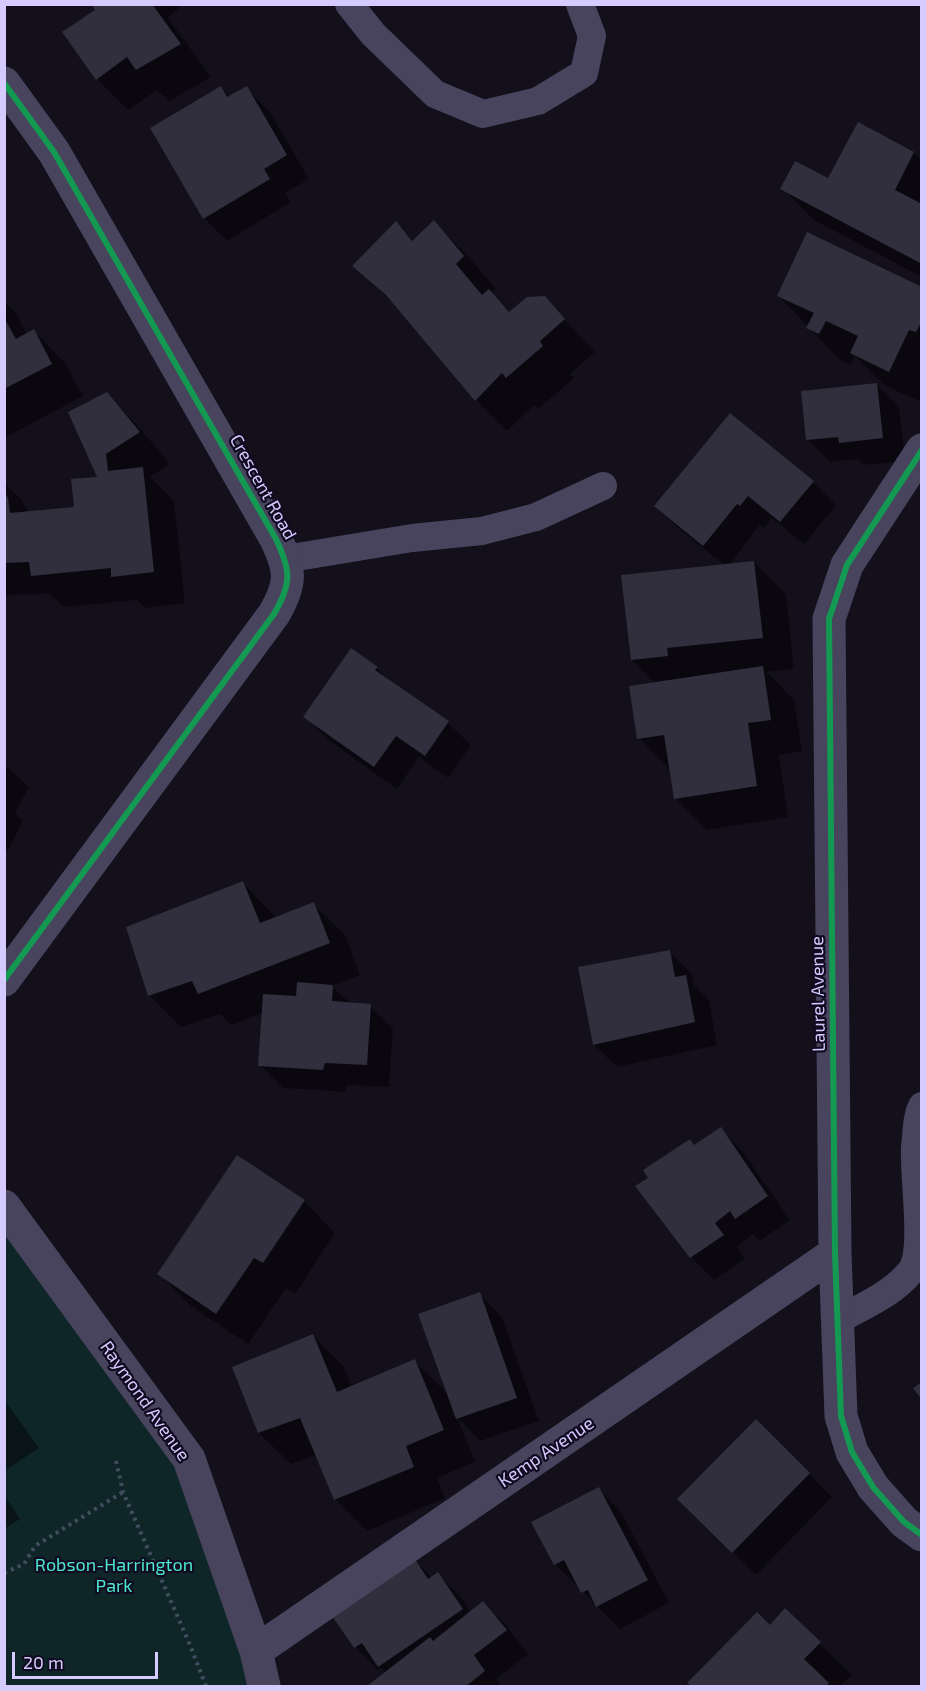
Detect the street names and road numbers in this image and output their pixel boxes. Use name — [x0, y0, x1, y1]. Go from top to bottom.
street label: Crescent Road — [225, 431, 301, 543]
street label: Laurel Avenue — [806, 936, 830, 1052]
street label: Raymond Avenue — [96, 1337, 194, 1465]
street label: Kemp Avenue — [494, 1412, 598, 1492]

